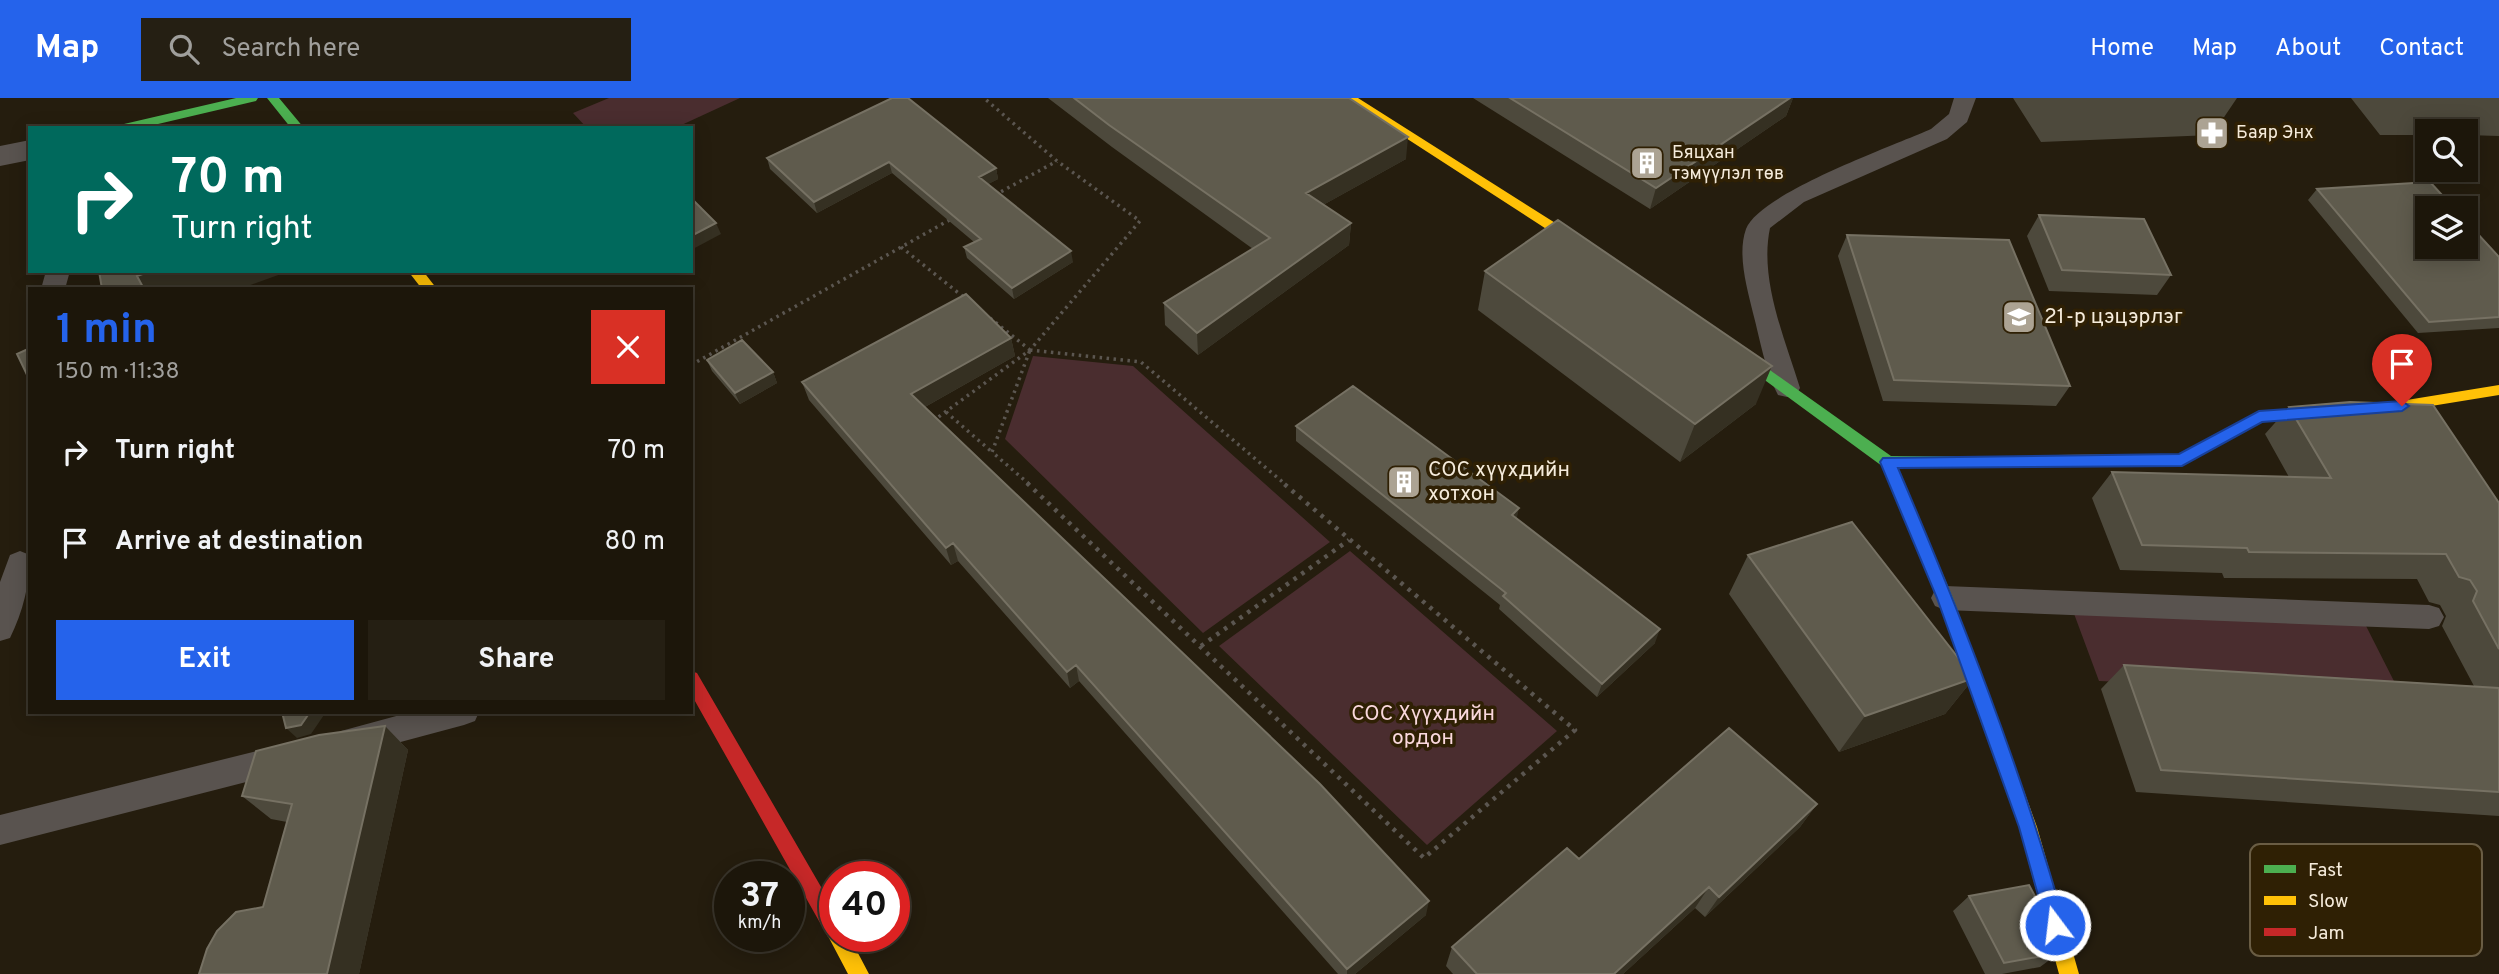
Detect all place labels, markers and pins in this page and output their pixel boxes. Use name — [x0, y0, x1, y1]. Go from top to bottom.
pharmacy icon: Баяр Энх — [2193, 114, 2231, 152]
place label: Баяр Энх — [2236, 122, 2314, 145]
place label: Бяцхан тэмүүлэл төв — [1672, 142, 1784, 186]
building icon: Бяцхан тэмүүлэл төв — [1628, 144, 1666, 182]
school or university icon: 21-р цэцэрлэг — [2000, 298, 2038, 336]
place label: 21-р цэцэрлэг — [2044, 304, 2183, 331]
pin — [2372, 334, 2432, 406]
place label: СОС хүүхдийн хотхон — [1428, 457, 1570, 508]
building icon: СОС хүүхдийн хотхон — [1385, 463, 1423, 501]

